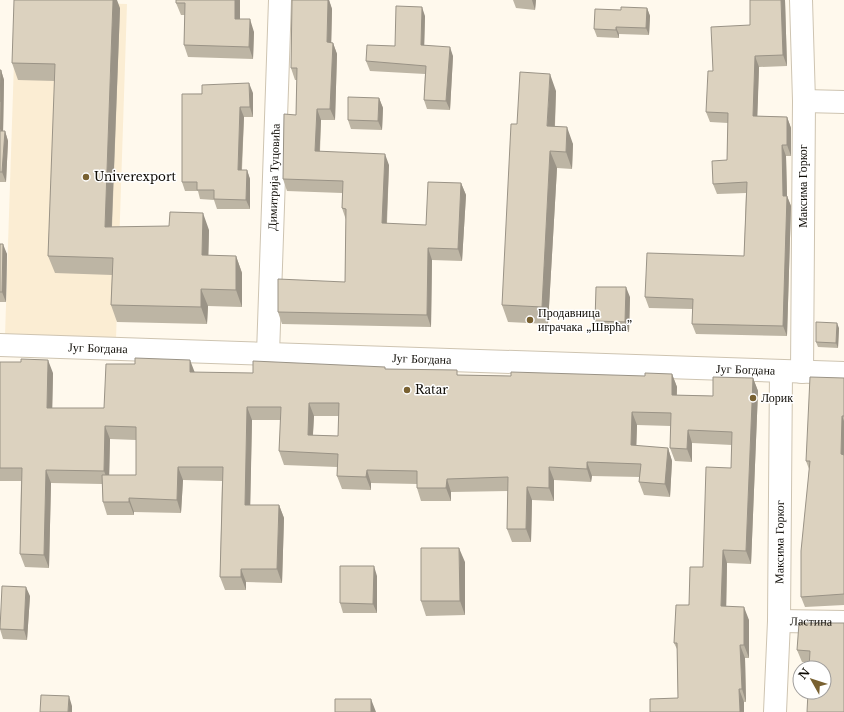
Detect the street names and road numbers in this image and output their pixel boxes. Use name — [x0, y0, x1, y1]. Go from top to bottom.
street label: Димитрија Туцовића — [264, 123, 283, 231]
street label: Максима Горког — [795, 144, 810, 228]
street label: Југ Богдана — [68, 339, 129, 356]
street label: Југ Богдана — [392, 350, 452, 367]
street label: Југ Богдана — [716, 361, 776, 378]
street label: Максима Горког — [771, 500, 787, 584]
street label: Ластина — [790, 613, 833, 629]

